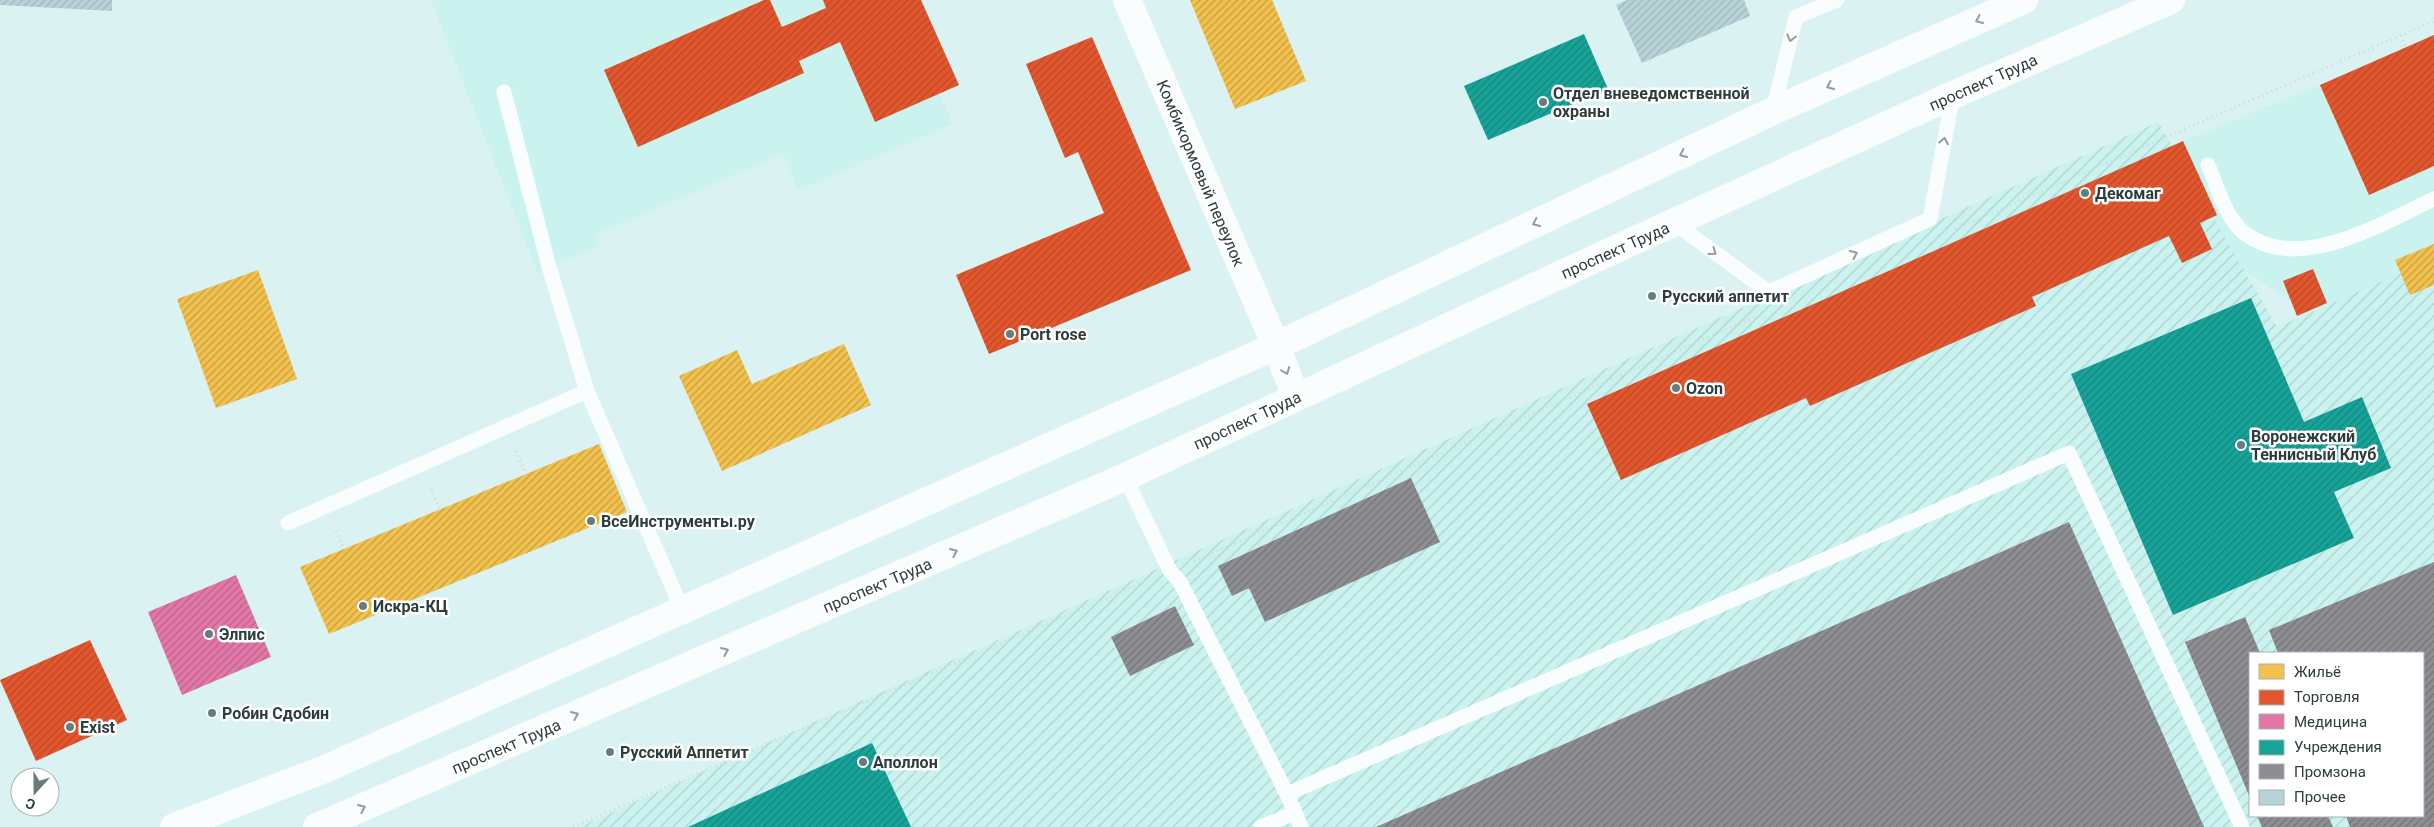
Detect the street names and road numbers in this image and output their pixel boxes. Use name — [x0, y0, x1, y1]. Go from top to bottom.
street label: проспект Труда — [1926, 50, 2040, 115]
street label: Комбикормовый переулок — [1153, 77, 1249, 270]
street label: проспект Труда — [1558, 218, 1672, 283]
street label: проспект Труда — [1190, 387, 1304, 454]
street label: проспект Труда — [820, 554, 935, 617]
street label: проспект Труда — [449, 715, 564, 778]

